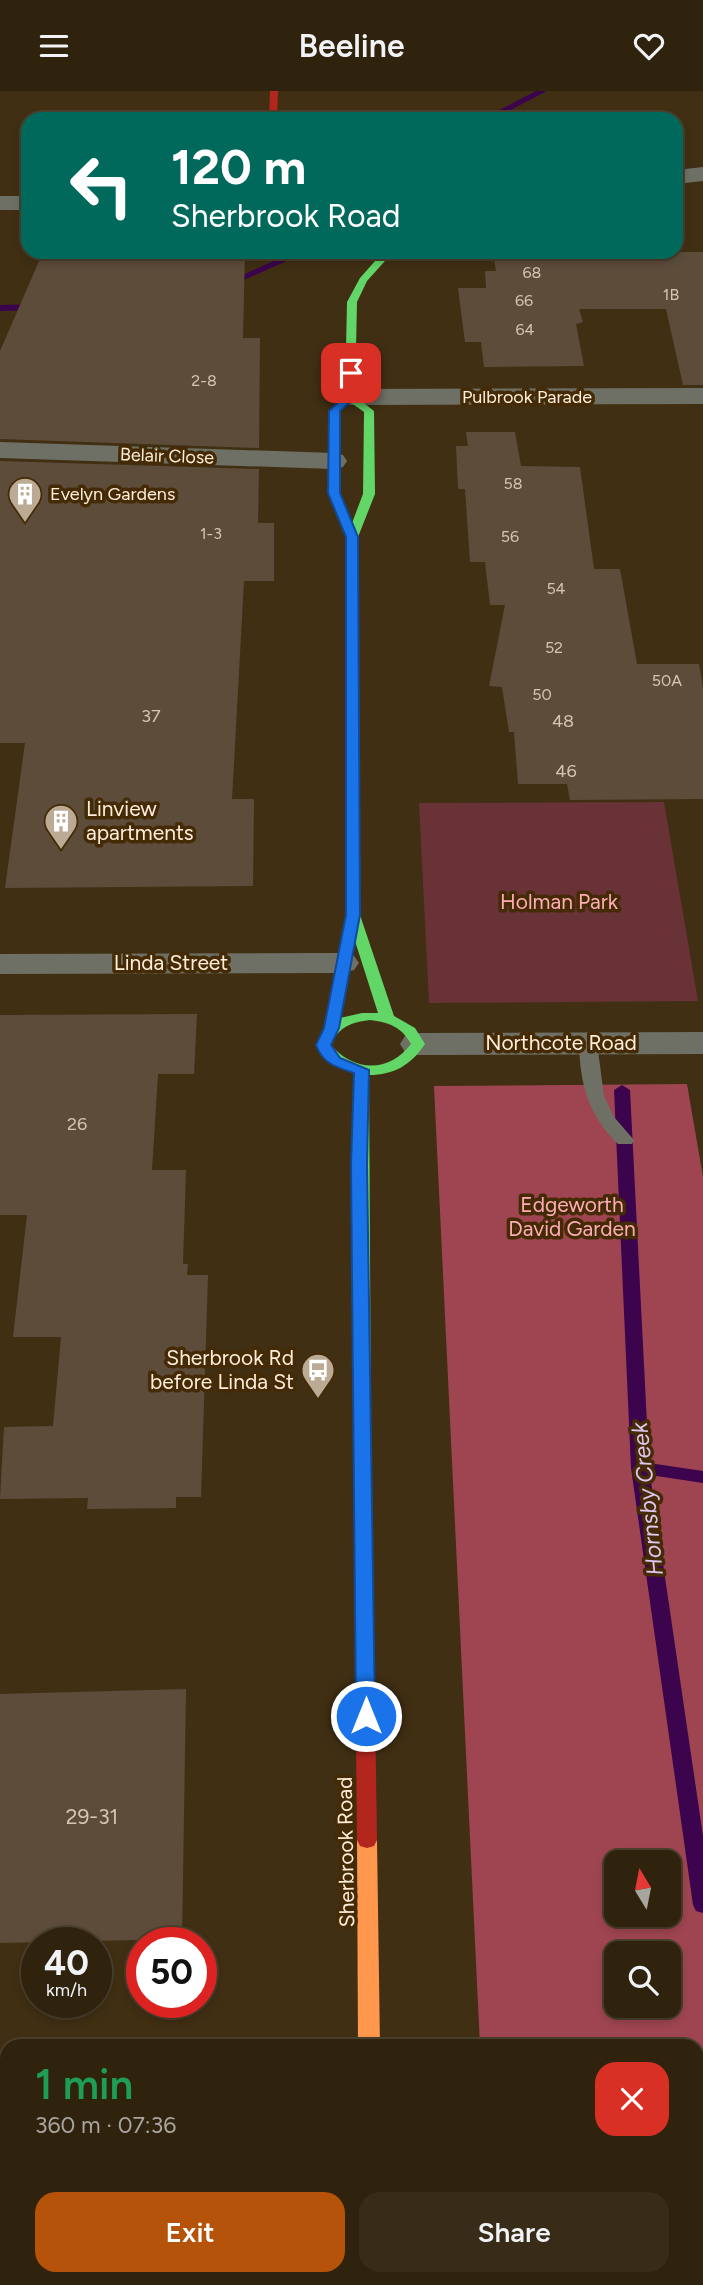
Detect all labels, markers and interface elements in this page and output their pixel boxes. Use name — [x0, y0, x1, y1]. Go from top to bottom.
icon: menu — [35, 27, 73, 65]
text: Beeline — [298, 27, 405, 65]
icon: heart — [630, 27, 668, 65]
text: 120 m — [171, 137, 306, 196]
icon: left — [56, 140, 147, 231]
text: Sherbrook Road — [171, 197, 401, 235]
house number: 68 — [523, 263, 541, 282]
house number: 1B — [663, 285, 679, 304]
house number: 66 — [515, 291, 533, 310]
house number: 64 — [516, 320, 535, 339]
pin — [321, 343, 381, 403]
icon: arrive — [332, 354, 370, 392]
house number: 2-8 — [191, 371, 217, 390]
street label: Pulbrook Parade — [462, 386, 592, 408]
street label: Belair Close — [120, 443, 215, 469]
house number: 58 — [503, 474, 523, 493]
building icon: Evelyn Gardens — [6, 475, 44, 524]
place label: Evelyn Gardens — [50, 483, 175, 505]
house number: 1-3 — [200, 524, 222, 543]
house number: 56 — [501, 527, 519, 546]
house number: 54 — [546, 579, 566, 598]
house number: 52 — [545, 638, 563, 657]
house number: 50A — [652, 671, 682, 690]
house number: 50 — [532, 685, 552, 704]
house number: 37 — [141, 705, 161, 727]
house number: 48 — [552, 710, 574, 732]
house number: 46 — [555, 760, 577, 782]
place label: Linview apartments — [86, 796, 194, 845]
building icon: Linview apartments — [42, 802, 80, 851]
park label: Holman Park — [500, 889, 619, 914]
street label: Linda Street — [114, 950, 228, 975]
street label: Northcote Road — [485, 1030, 637, 1055]
house number: 26 — [67, 1113, 87, 1135]
park label: Edgeworth David Garden — [508, 1192, 636, 1241]
place label: Sherbrook Rd before Linda St — [150, 1345, 294, 1394]
bus stop icon: Sherbrook Rd before Linda St — [299, 1351, 337, 1400]
water label: Hornsby Creek — [625, 1420, 669, 1577]
position arrow — [329, 1679, 403, 1753]
street label: Sherbrook Road — [332, 1776, 359, 1928]
house number: 29-31 — [66, 1804, 118, 1829]
north arrow — [604, 1850, 681, 1927]
map controls — [604, 1850, 681, 2018]
speed limit sign: 50 — [126, 1927, 217, 2018]
button: search — [604, 1941, 681, 2018]
text: 40 — [44, 1942, 89, 1984]
text: km/h — [46, 1979, 87, 2001]
text: 1 min — [35, 2059, 133, 2110]
button: close — [595, 2062, 669, 2136]
text: 360 m · 07:36 — [35, 2111, 176, 2139]
button: Exit — [35, 2192, 345, 2272]
button: Share — [359, 2192, 669, 2272]

